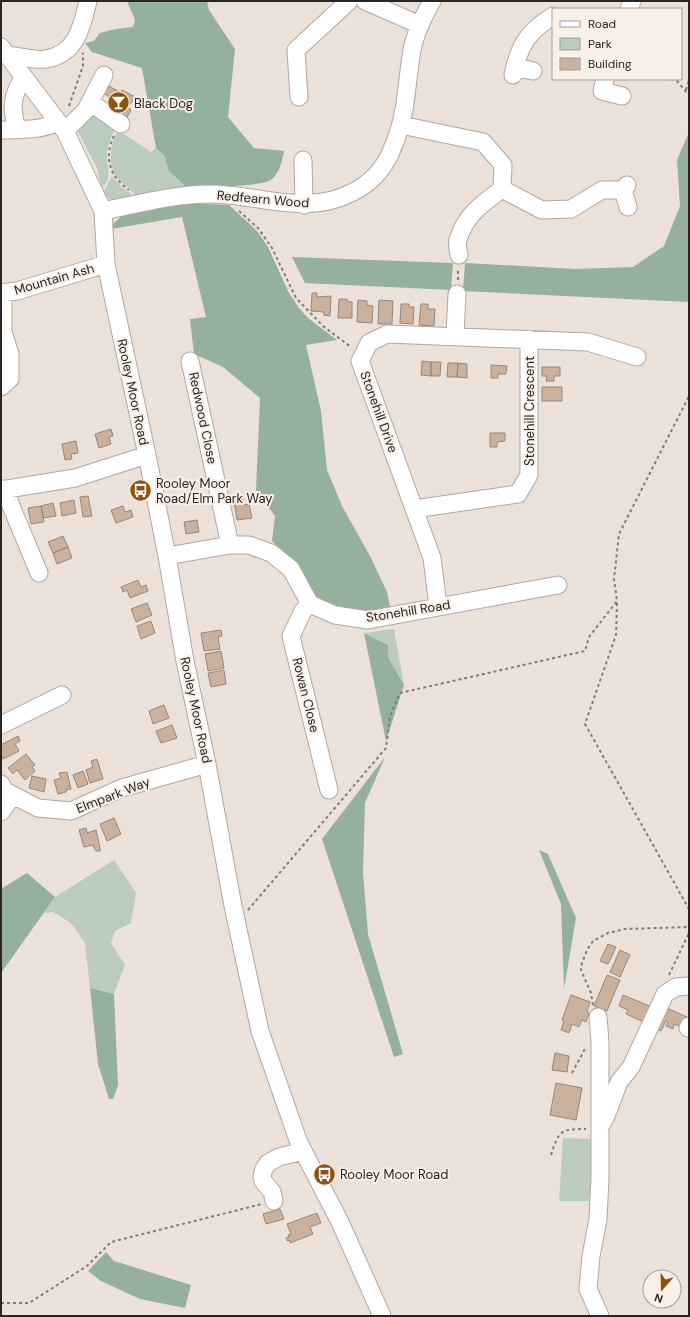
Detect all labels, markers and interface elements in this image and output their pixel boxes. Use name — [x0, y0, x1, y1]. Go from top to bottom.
legend — [552, 8, 682, 80]
text: Road — [588, 16, 616, 32]
text: Park — [588, 36, 612, 52]
text: Building — [588, 56, 632, 72]
bar icon: Black Dog — [106, 90, 132, 116]
place label: Black Dog — [134, 95, 193, 112]
street label: Redfearn Wood — [216, 186, 310, 212]
street label: Mountain Ash — [12, 259, 96, 299]
street label: Rooley Moor Road — [113, 337, 153, 447]
street label: Stonehill Crescent — [521, 356, 538, 466]
street label: Stonehill Drive — [356, 369, 402, 455]
street label: Redwood Close — [185, 371, 221, 465]
place label: Rooley Moor Road/Elm Park Way — [156, 475, 273, 507]
bus stop icon: Rooley Moor Road/Elm Park Way — [128, 477, 154, 503]
street label: Stonehill Road — [365, 596, 451, 626]
street label: Rooley Moor Road — [176, 655, 216, 765]
street label: Rowan Close — [289, 656, 323, 734]
street label: Elmpark Way — [74, 773, 152, 817]
bus stop icon: Rooley Moor Road — [312, 1161, 338, 1187]
place label: Rooley Moor Road — [340, 1166, 448, 1183]
north arrow — [642, 1269, 682, 1309]
text: N — [652, 1290, 665, 1306]

